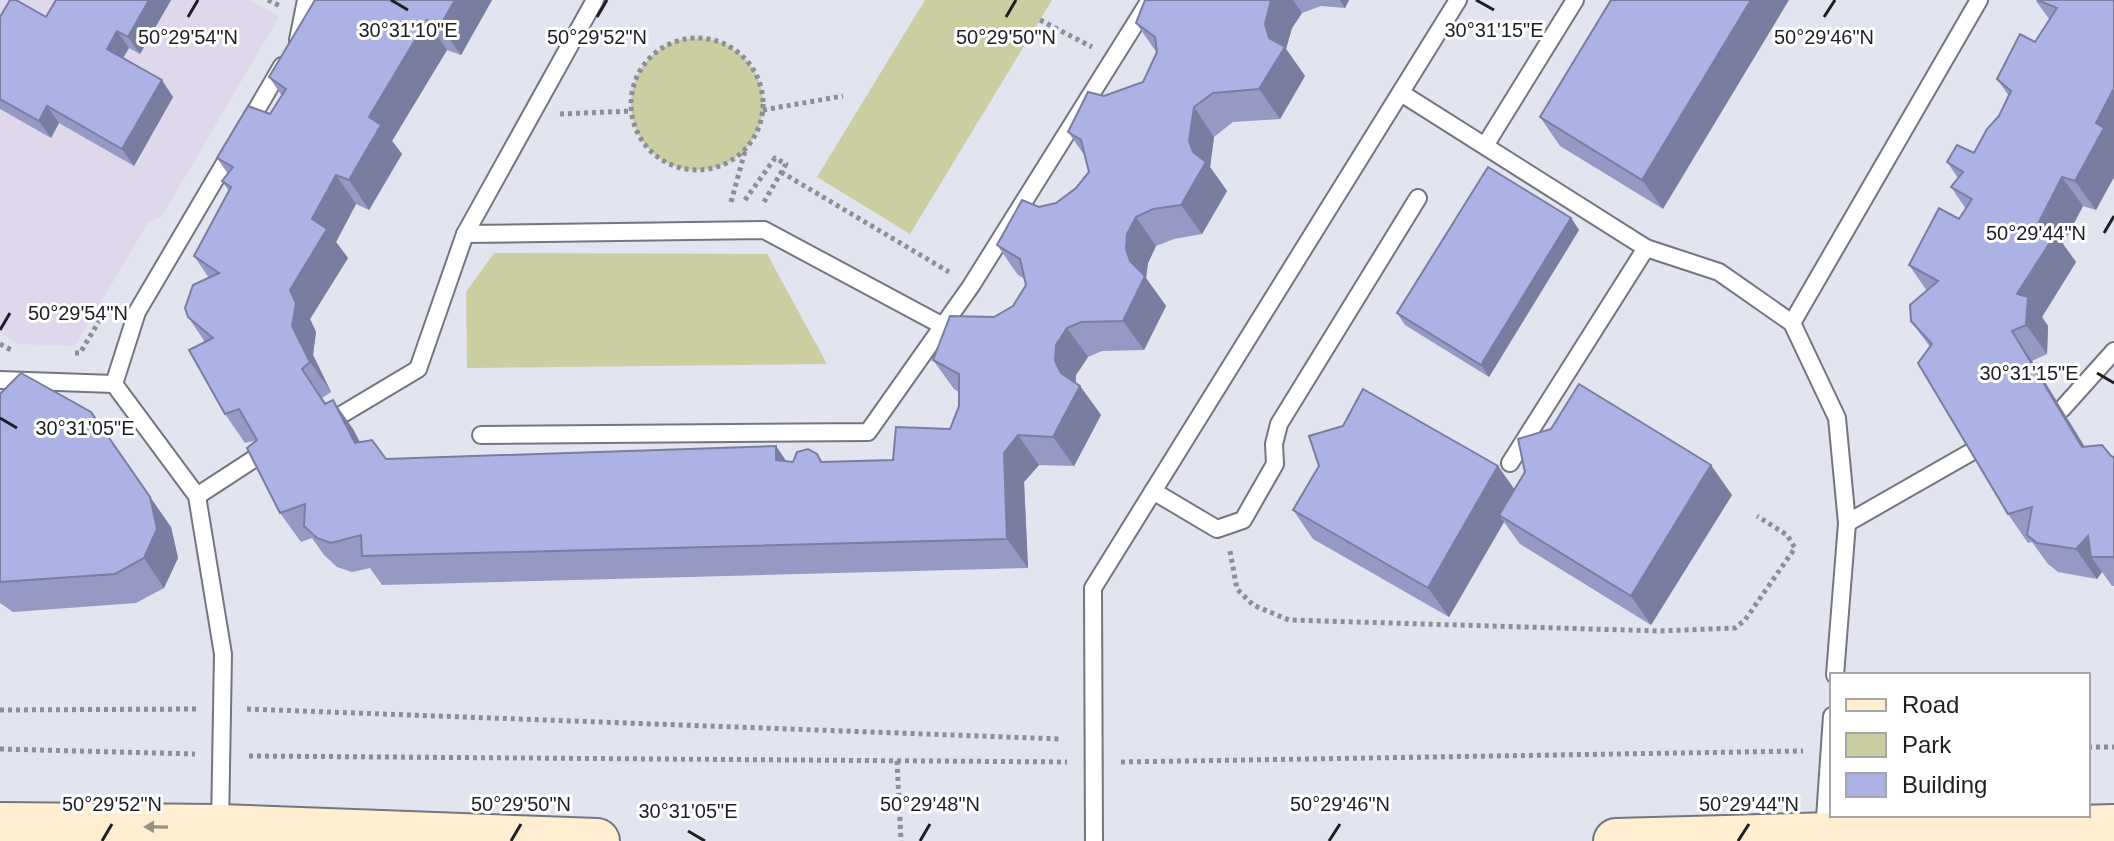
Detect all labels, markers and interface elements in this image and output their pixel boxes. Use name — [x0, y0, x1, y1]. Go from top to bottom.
text: 30°31'10"E — [359, 19, 458, 41]
text: 30°31'15"E — [1445, 19, 1544, 41]
text: 50°29'54"N — [138, 26, 238, 48]
text: 50°29'52"N — [547, 26, 647, 48]
text: 50°29'50"N — [956, 26, 1056, 48]
text: 50°29'46"N — [1774, 26, 1874, 48]
text: 50°29'44"N — [1986, 222, 2086, 244]
text: 50°29'54"N — [28, 302, 128, 324]
text: 30°31'15"E — [1980, 362, 2079, 384]
text: 30°31'05"E — [36, 417, 135, 439]
legend — [1830, 673, 2090, 817]
text: Road — [1902, 691, 1959, 718]
text: Park — [1902, 731, 1952, 758]
text: Building — [1902, 771, 1987, 798]
text: 50°29'52"N — [62, 793, 162, 815]
text: 50°29'50"N — [471, 793, 571, 815]
text: 50°29'48"N — [880, 793, 980, 815]
text: 50°29'46"N — [1290, 793, 1390, 815]
text: 50°29'44"N — [1699, 793, 1799, 815]
text: 30°31'05"E — [639, 800, 738, 822]
one-way arrow — [143, 821, 168, 833]

